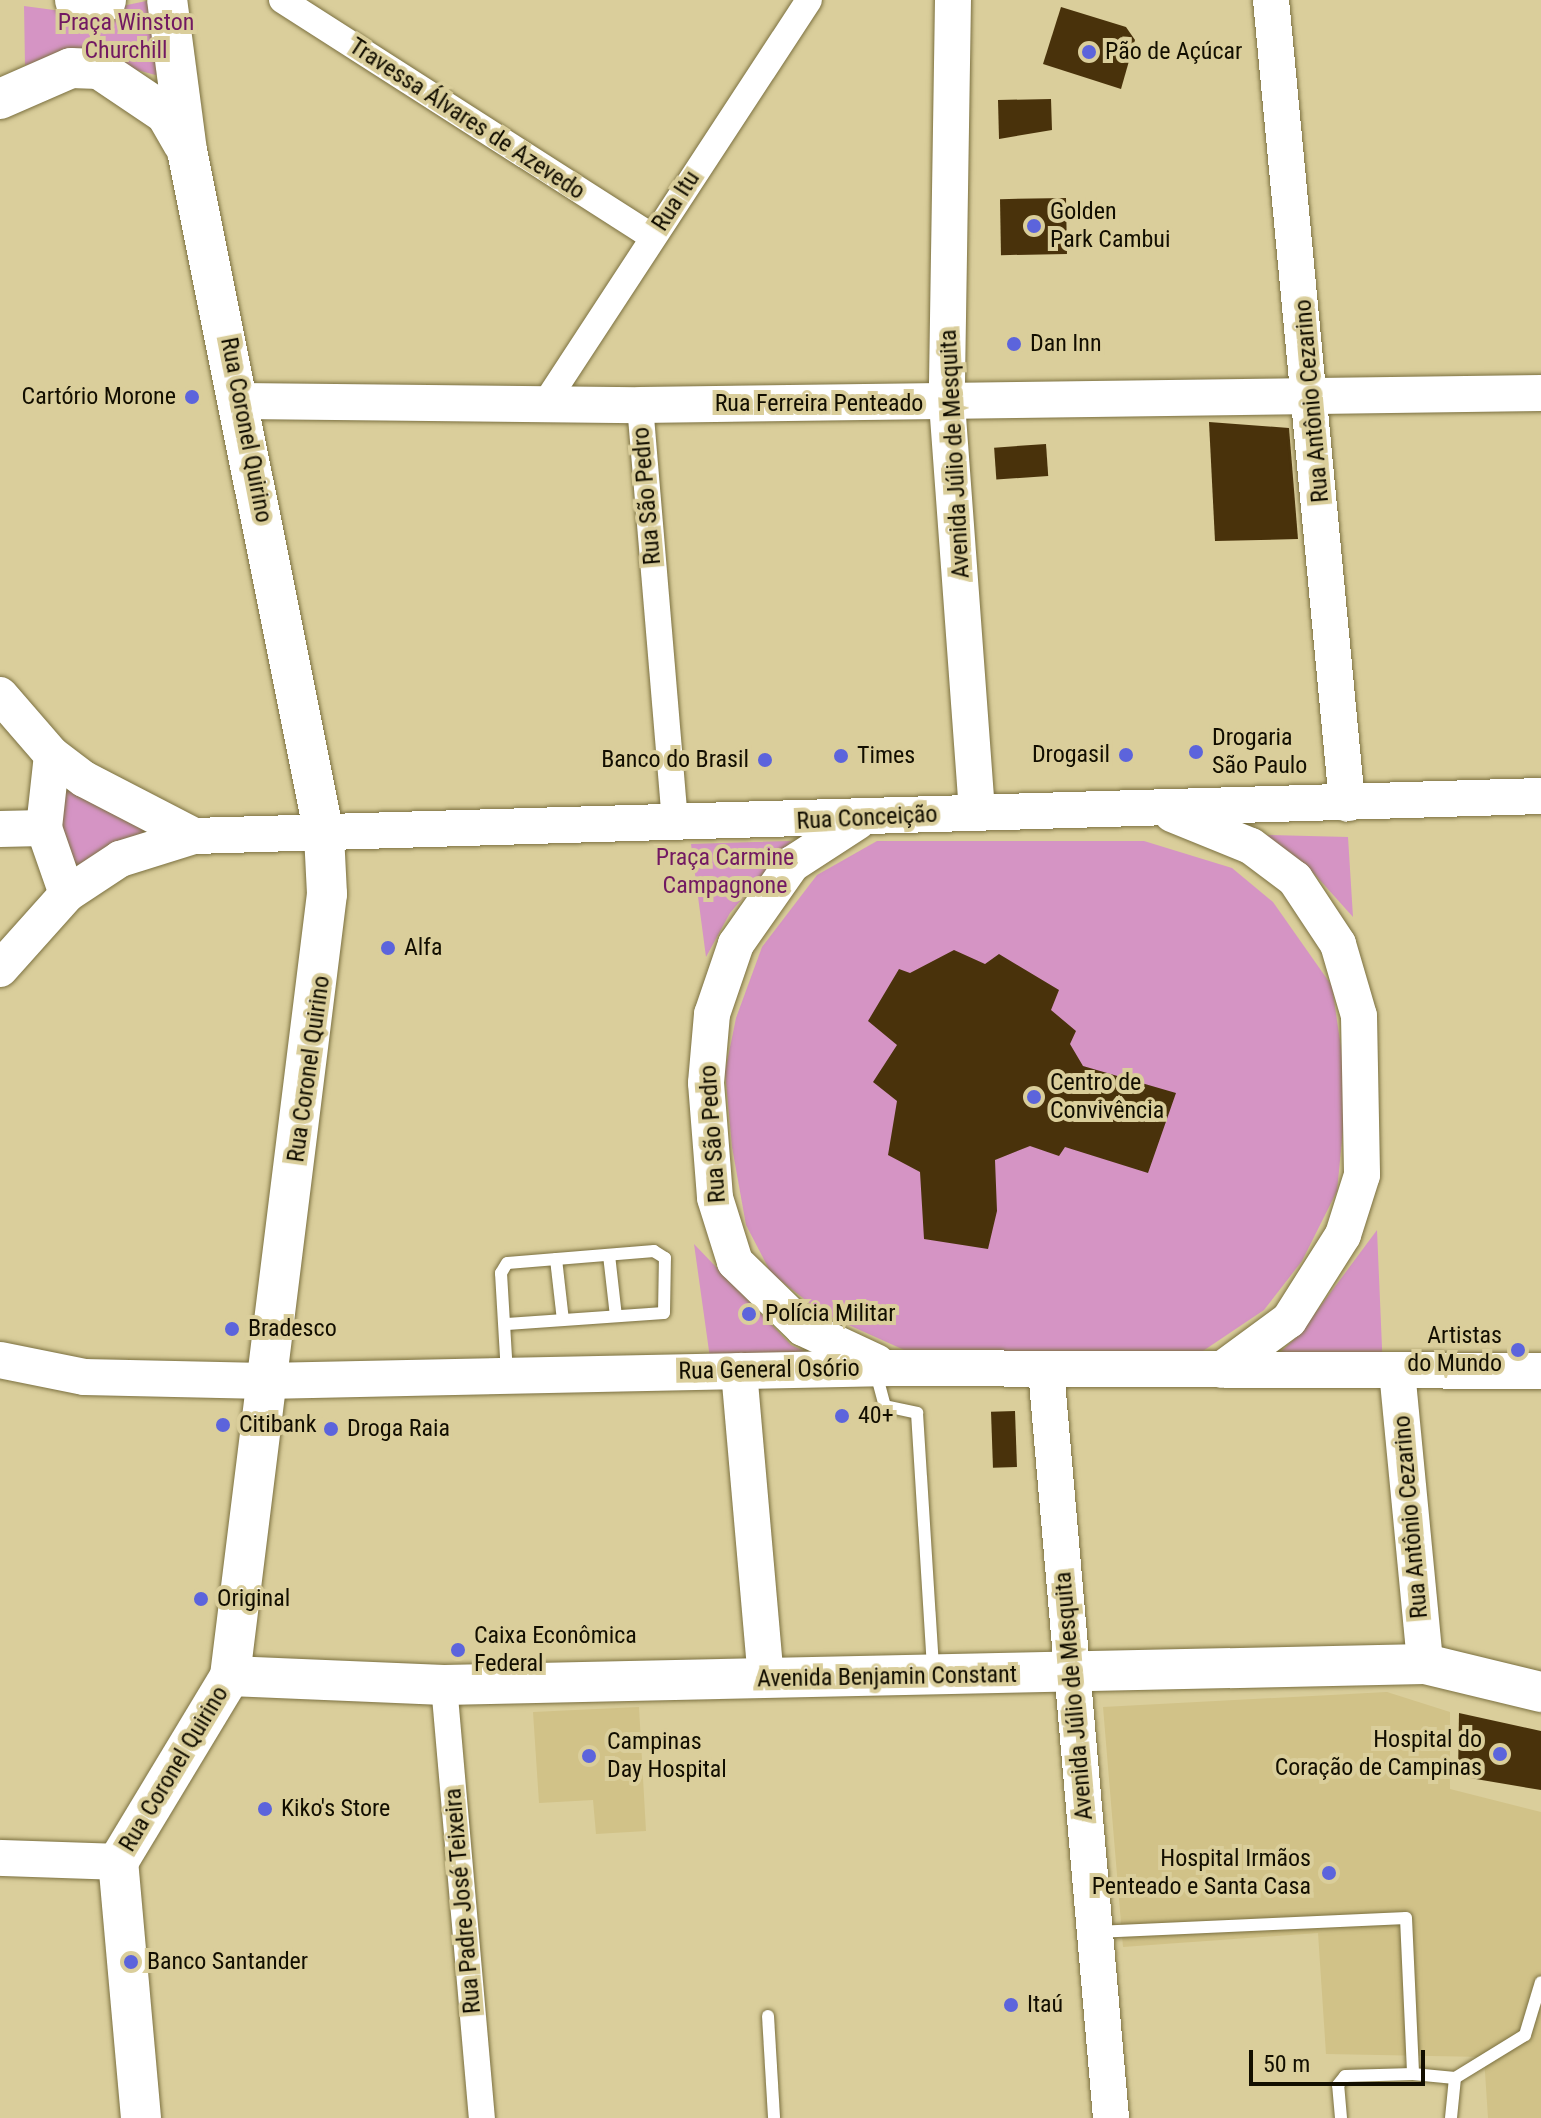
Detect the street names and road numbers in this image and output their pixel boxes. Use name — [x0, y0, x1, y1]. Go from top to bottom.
street label: Travessa Álvares de Azevedo — [344, 32, 590, 206]
street label: Rua Itu — [646, 165, 706, 237]
street label: Rua Antônio Cezarino — [1289, 298, 1335, 504]
street label: Avenida Júlio de Mesquita — [934, 329, 976, 579]
street label: Rua Coronel Quirino — [214, 335, 278, 525]
street label: Rua Ferreira Penteado — [715, 390, 923, 418]
street label: Rua São Pedro — [627, 426, 667, 566]
street label: Rua Conceição — [796, 800, 938, 836]
street label: Rua Coronel Quirino — [282, 974, 336, 1164]
street label: Rua São Pedro — [694, 1064, 732, 1204]
street label: Rua General Osório — [678, 1354, 860, 1386]
street label: Rua Antônio Cezarino — [1388, 1414, 1434, 1620]
street label: Avenida Júlio de Mesquita — [1049, 1571, 1099, 1821]
street label: Avenida Benjamin Constant — [757, 1660, 1017, 1694]
street label: Rua Coronel Quirino — [113, 1681, 235, 1857]
street label: Rua Padre José Teixeira — [439, 1787, 487, 2015]

